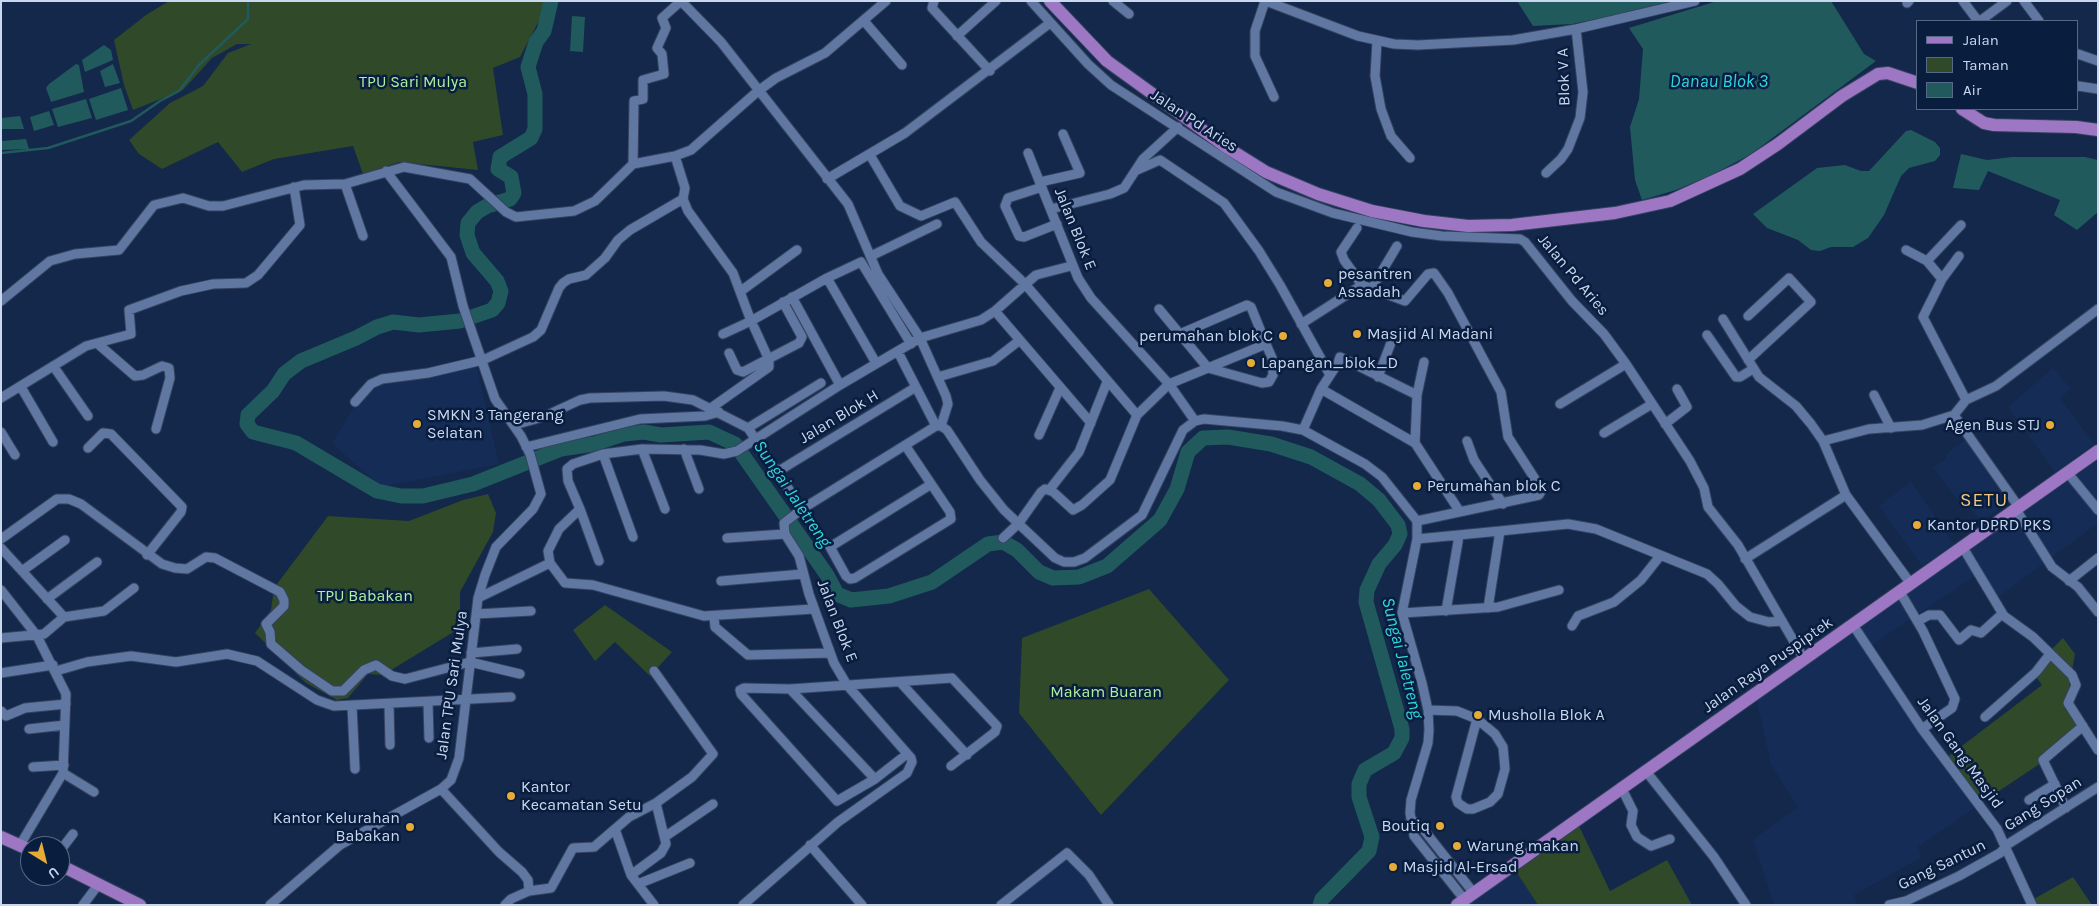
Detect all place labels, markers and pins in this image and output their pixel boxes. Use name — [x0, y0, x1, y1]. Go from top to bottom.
place label: pesantren Assadah — [1338, 264, 1412, 302]
marker: pesantren Assadah — [1322, 277, 1334, 289]
place label: Masjid Al Madani — [1367, 324, 1493, 344]
place label: perumahan blok C — [1139, 326, 1273, 346]
marker: Masjid Al Madani — [1351, 328, 1363, 340]
marker: perumahan blok C — [1277, 330, 1289, 342]
place label: Lapangan_blok_D — [1261, 353, 1398, 373]
marker: Lapangan_blok_D — [1245, 357, 1257, 369]
place label: SMKN 3 Tangerang Selatan — [427, 405, 564, 443]
place label: Agen Bus STJ — [1945, 415, 2040, 435]
marker: SMKN 3 Tangerang Selatan — [411, 418, 423, 430]
marker: Agen Bus STJ — [2044, 419, 2056, 431]
place label: Perumahan blok C — [1427, 476, 1561, 496]
marker: Perumahan blok C — [1411, 480, 1423, 492]
place label: Kantor DPRD PKS — [1927, 515, 2051, 535]
marker: Kantor DPRD PKS — [1911, 519, 1923, 531]
place label: Musholla Blok A — [1488, 705, 1605, 725]
marker: Musholla Blok A — [1472, 709, 1484, 721]
place label: Kantor Kecamatan Setu — [521, 777, 642, 815]
marker: Kantor Kecamatan Setu — [505, 790, 517, 802]
place label: Kantor Kelurahan Babakan — [273, 808, 400, 846]
place label: Boutiq — [1381, 816, 1430, 836]
marker: Boutiq — [1434, 820, 1446, 832]
marker: Kantor Kelurahan Babakan — [404, 821, 416, 833]
place label: Warung makan — [1467, 836, 1579, 856]
marker: Warung makan — [1451, 840, 1463, 852]
place label: Masjid Al-Ersad — [1403, 857, 1518, 877]
marker: Masjid Al-Ersad — [1387, 861, 1399, 873]

